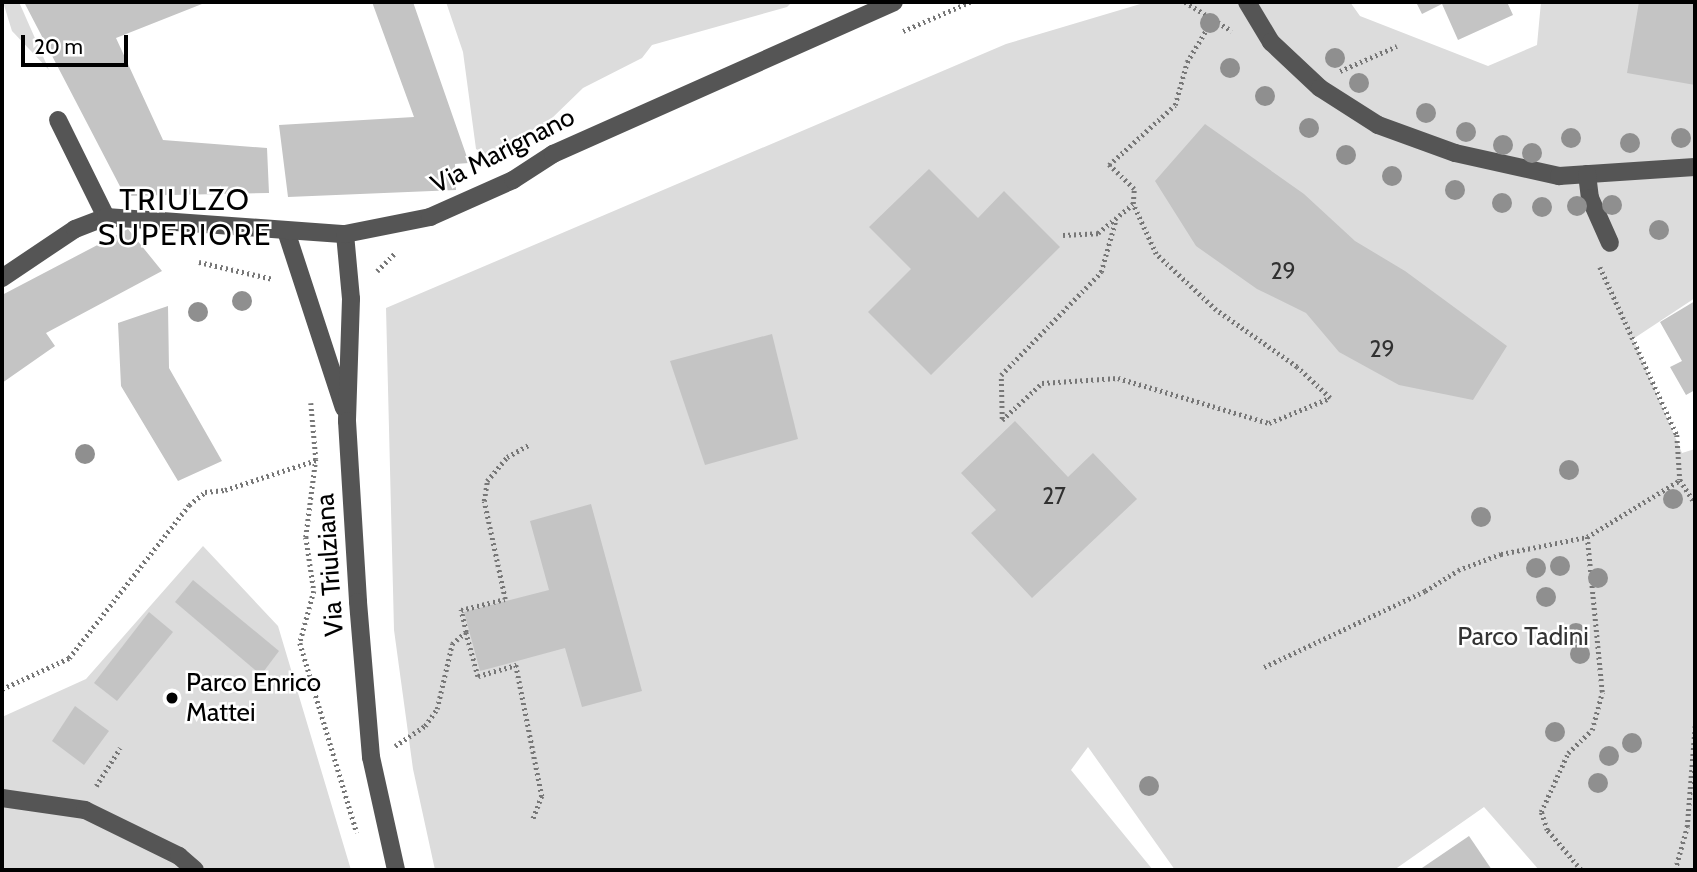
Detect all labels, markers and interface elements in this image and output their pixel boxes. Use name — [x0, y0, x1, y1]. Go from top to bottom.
scale bar — [24, 21, 131, 65]
text: 20 m — [34, 34, 83, 59]
street label: Via Marignano — [426, 102, 580, 200]
district label: TRIULZO SUPERIORE — [99, 182, 271, 252]
house number: 29 — [1270, 257, 1296, 285]
house number: 29 — [1369, 335, 1395, 363]
house number: 27 — [1042, 482, 1066, 510]
street label: Via Triulziana — [309, 493, 351, 637]
park label: Parco Tadini — [1457, 621, 1589, 653]
place label: Parco Enrico Mattei — [186, 667, 321, 728]
marker: Parco Enrico Mattei — [164, 690, 180, 706]

